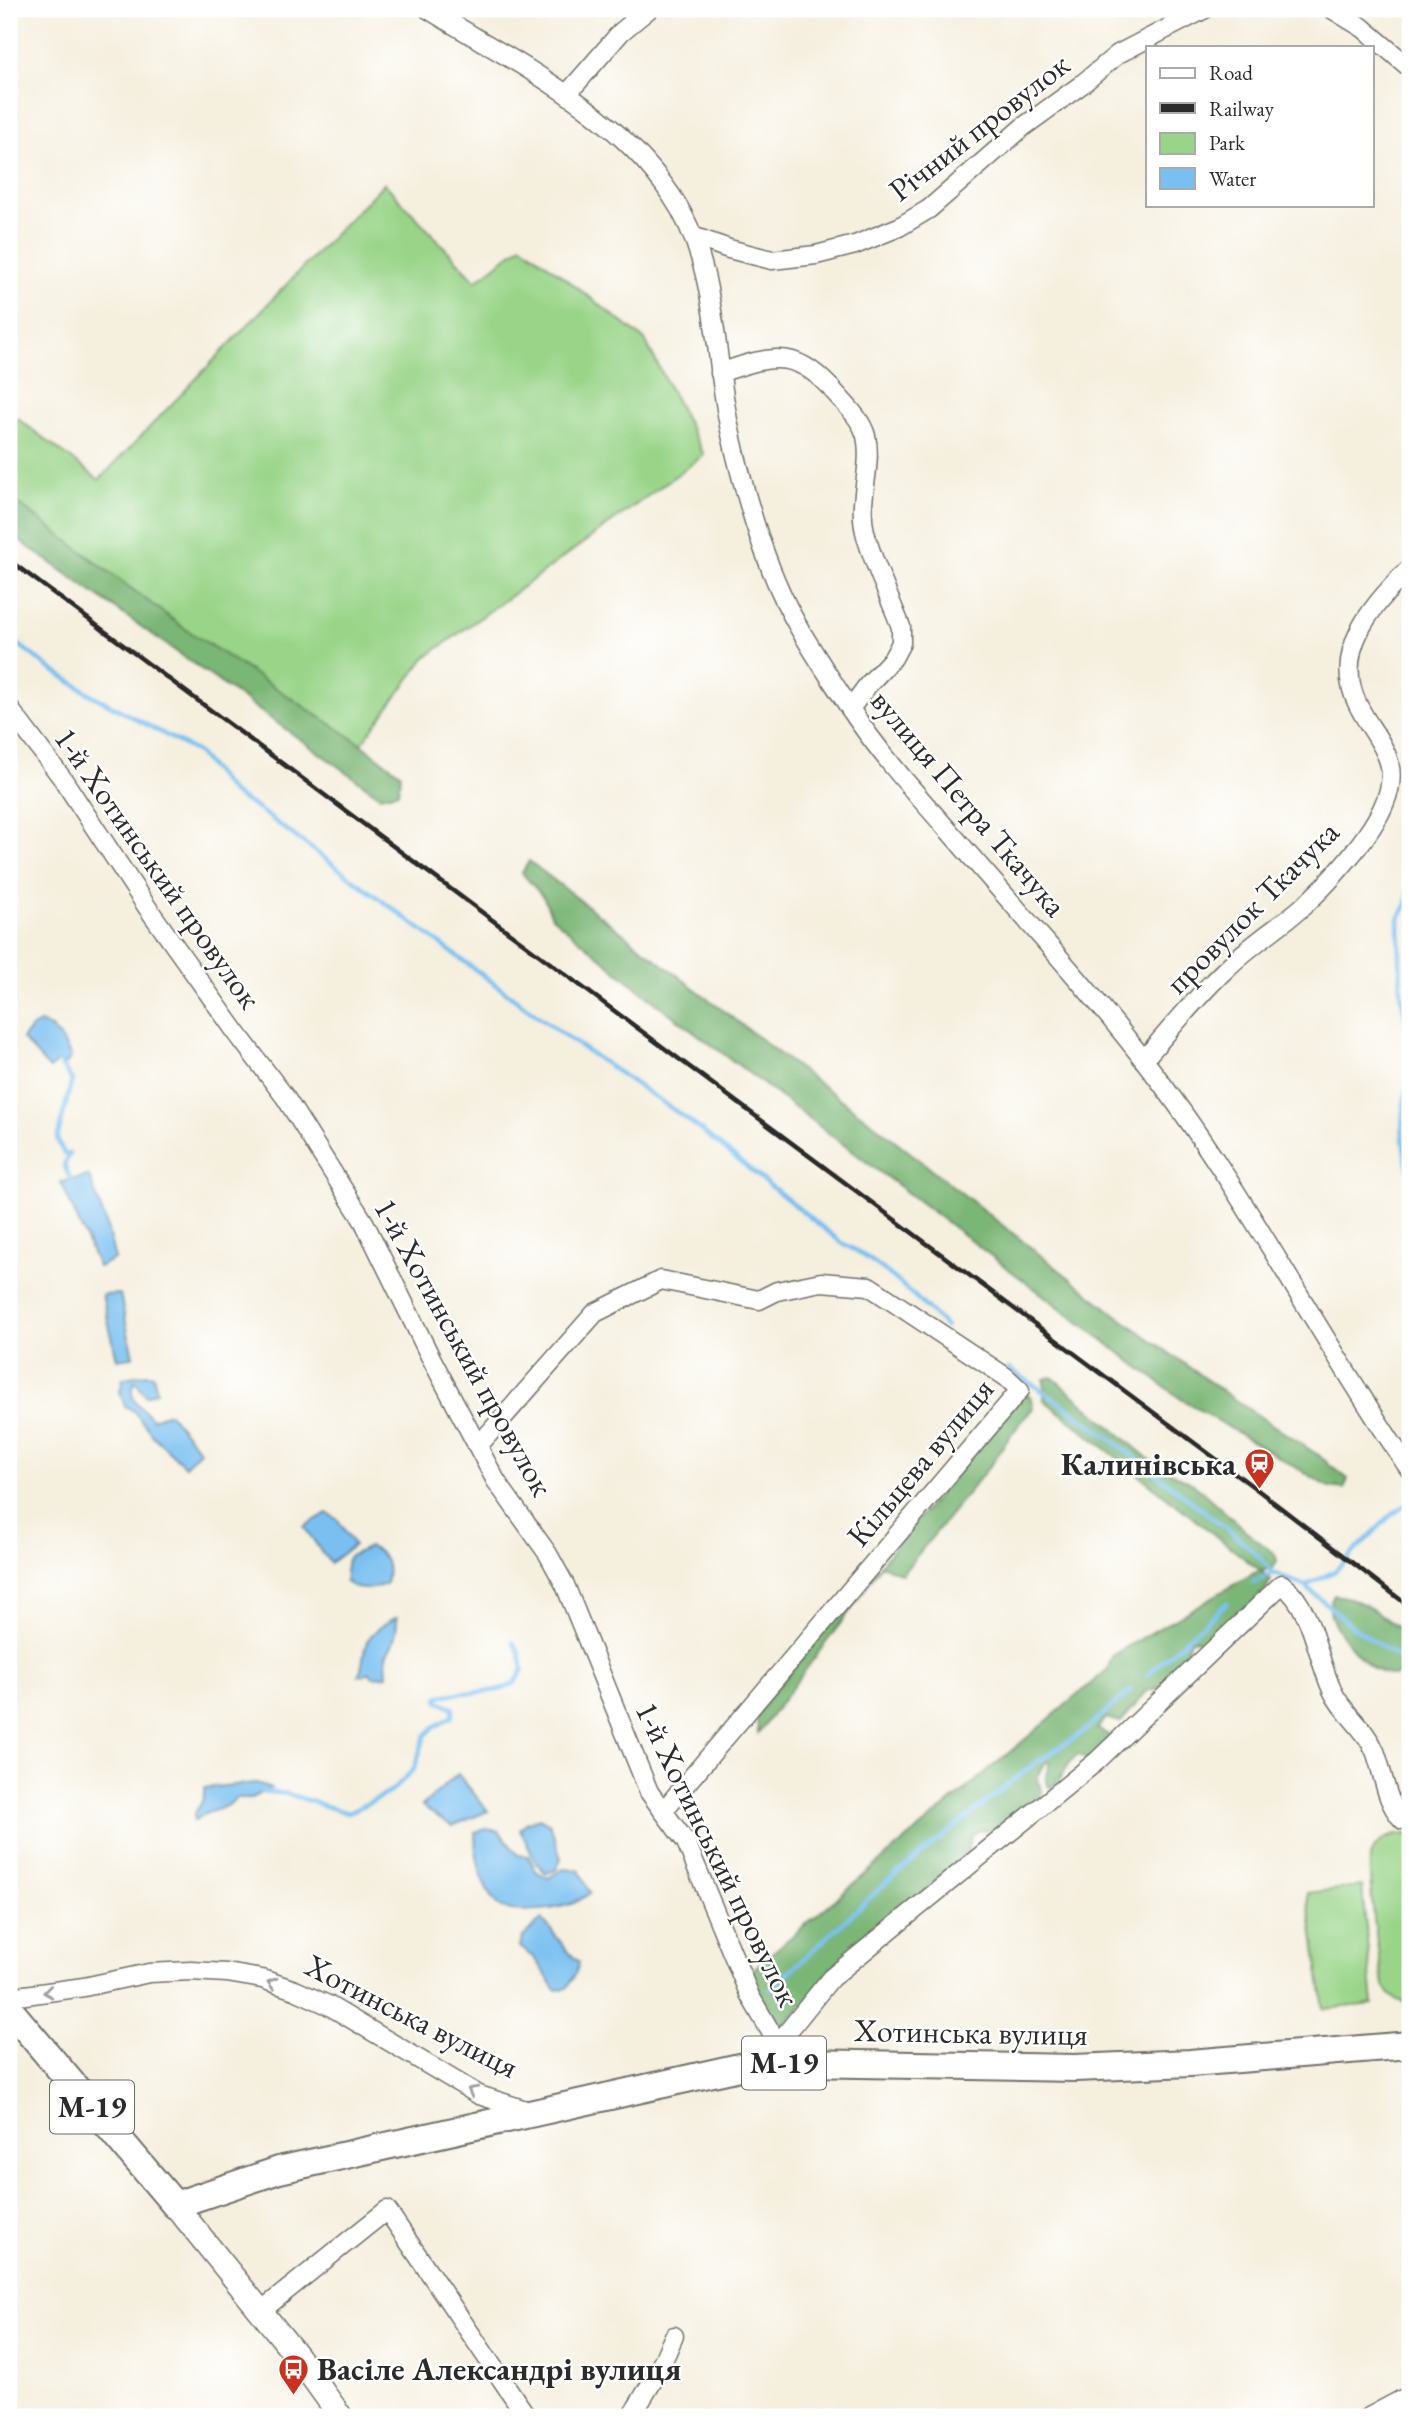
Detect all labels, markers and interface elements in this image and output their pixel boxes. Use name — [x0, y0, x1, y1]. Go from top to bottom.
street label: Річний провулок — [880, 43, 1078, 211]
legend — [1146, 46, 1374, 206]
text: Road — [1209, 59, 1253, 86]
text: Railway — [1209, 95, 1275, 122]
text: Park — [1209, 129, 1246, 156]
text: Water — [1209, 165, 1256, 192]
street label: вулиця Петра Ткачука — [862, 681, 1077, 925]
street label: 1-й Хотинський провулок — [45, 719, 271, 1017]
street label: провулок Ткачука — [1156, 811, 1348, 1003]
street label: 1-й Хотинський провулок — [365, 1191, 563, 1503]
street label: Кільцева вулиця — [837, 1369, 1003, 1555]
place label: Калинівська — [1061, 1443, 1237, 1485]
station icon: Калинівська — [1242, 1447, 1276, 1491]
street label: 1-й Хотинський провулок — [626, 1694, 810, 2014]
street label: Хотинська вулиця — [298, 1944, 526, 2088]
one-way arrow — [267, 1976, 279, 1991]
one-way arrow — [42, 1984, 54, 1999]
street label: Хотинська вулиця — [853, 2009, 1088, 2055]
road number: М-19 — [742, 2036, 826, 2090]
road number: М-19 — [50, 2080, 134, 2134]
one-way arrow — [466, 2085, 479, 2099]
place label: Васіле Александрі вулиця — [317, 2348, 681, 2390]
bus stop icon: Васіле Александрі вулиця — [277, 2352, 311, 2396]

